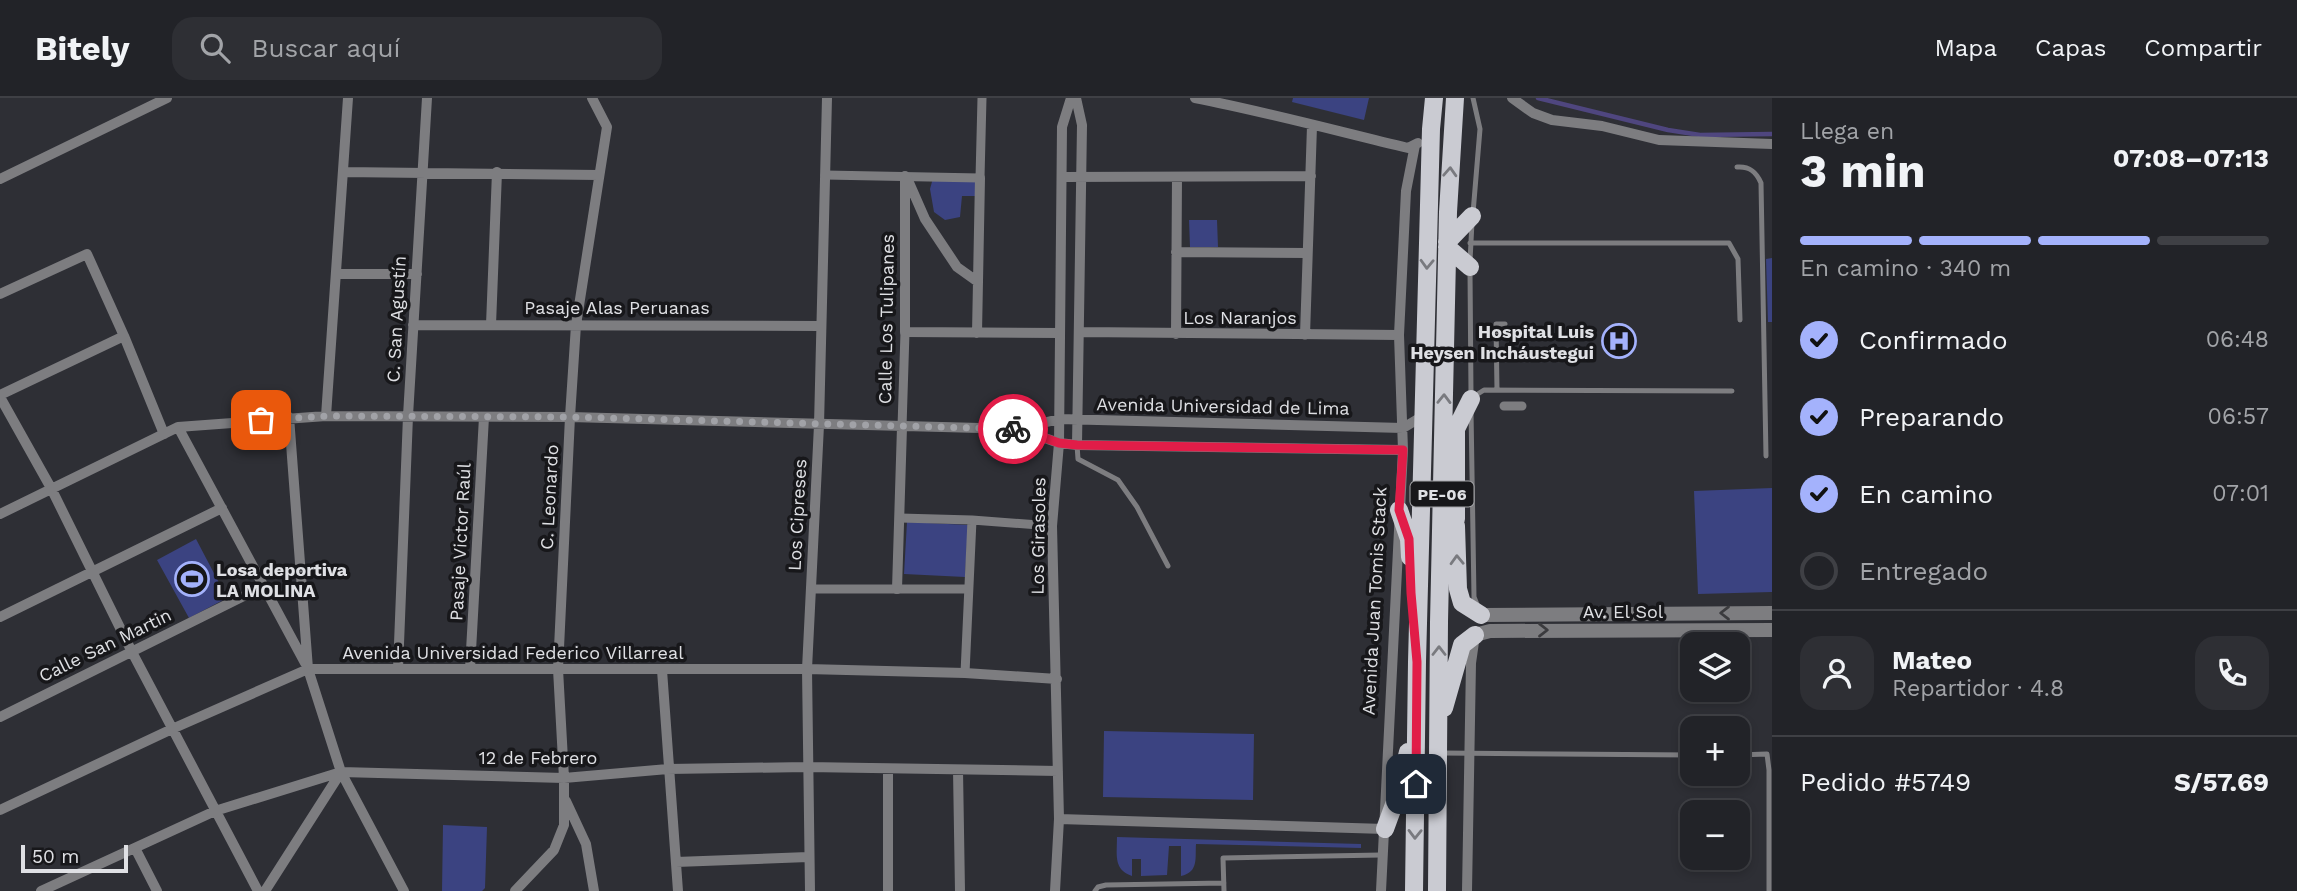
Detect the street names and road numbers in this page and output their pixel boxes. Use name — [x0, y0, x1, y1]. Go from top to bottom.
street label: Calle Los Tulipanes — [874, 234, 898, 404]
street label: C. San Agustín — [382, 255, 410, 383]
street label: Pasaje Alas Peruanas — [524, 297, 710, 318]
street label: Los Naranjos — [1183, 307, 1297, 328]
street label: Avenida Universidad de Lima — [1096, 393, 1350, 419]
street label: C. Leonardo — [536, 444, 562, 550]
street label: Los Cipreses — [784, 458, 810, 572]
street label: Pasaje Victor Raúl — [445, 462, 475, 622]
street label: Los Girasoles — [1026, 477, 1050, 595]
road number: PE-06 — [1410, 482, 1474, 506]
street label: Avenida Juan Tomis Stack — [1358, 486, 1390, 716]
street label: Av. El Sol — [1583, 601, 1664, 622]
street label: Calle San Martin — [35, 604, 175, 686]
street label: Avenida Universidad Federico Villarreal — [342, 642, 684, 663]
street label: 12 de Febrero — [479, 747, 597, 768]

